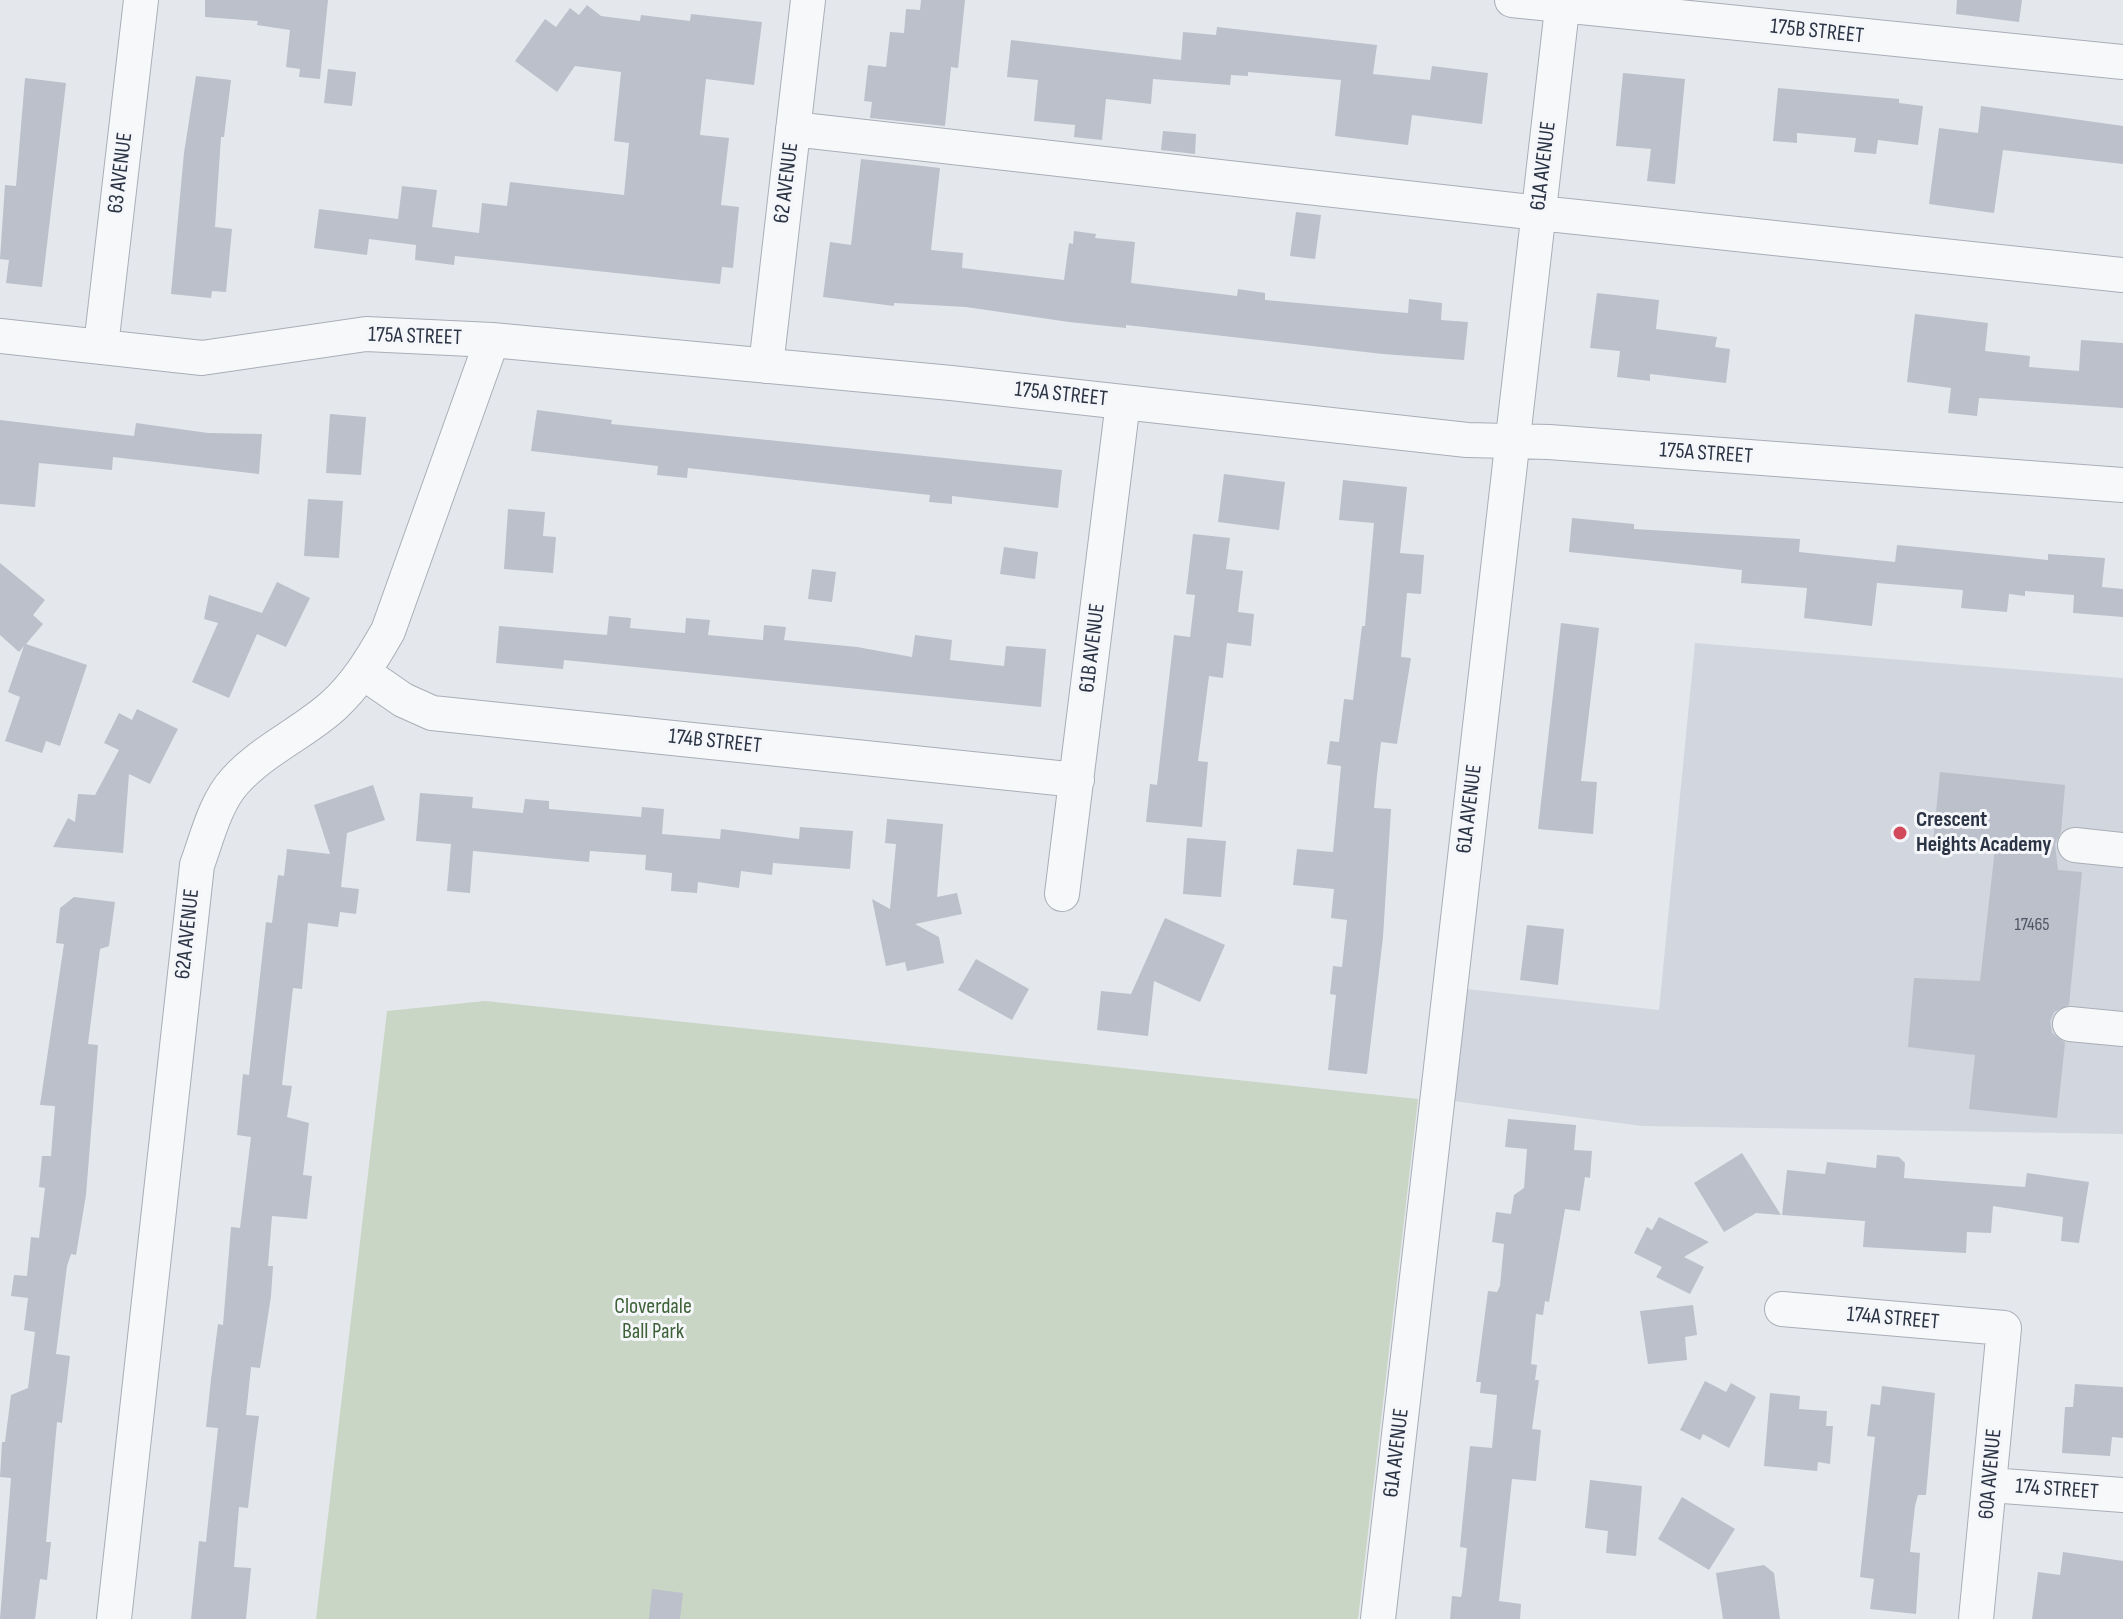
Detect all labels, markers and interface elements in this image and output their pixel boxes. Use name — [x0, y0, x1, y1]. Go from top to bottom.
street label: 175B STREET — [1769, 14, 1865, 50]
street label: 61A AVENUE — [1525, 120, 1563, 212]
street label: 63 AVENUE — [103, 131, 139, 215]
street label: 62 AVENUE — [769, 141, 805, 225]
street label: 175A STREET — [368, 322, 462, 352]
street label: 175A STREET — [1013, 377, 1109, 413]
street label: 175A STREET — [1658, 438, 1754, 470]
street label: 61B AVENUE — [1074, 602, 1112, 694]
street label: 174B STREET — [667, 724, 763, 760]
street label: 61A AVENUE — [1451, 763, 1489, 855]
place label: Crescent Heights Academy — [1916, 807, 2051, 858]
marker: Crescent Heights Academy — [1891, 824, 1909, 842]
street label: 62A AVENUE — [170, 888, 206, 980]
house number: 17465 — [2014, 914, 2050, 936]
park label: Cloverdale Ball Park — [614, 1294, 692, 1346]
street label: 174A STREET — [1846, 1302, 1940, 1336]
street label: 61A AVENUE — [1378, 1407, 1416, 1499]
street label: 60A AVENUE — [1974, 1427, 2008, 1521]
street label: 174 STREET — [2014, 1474, 2100, 1506]

